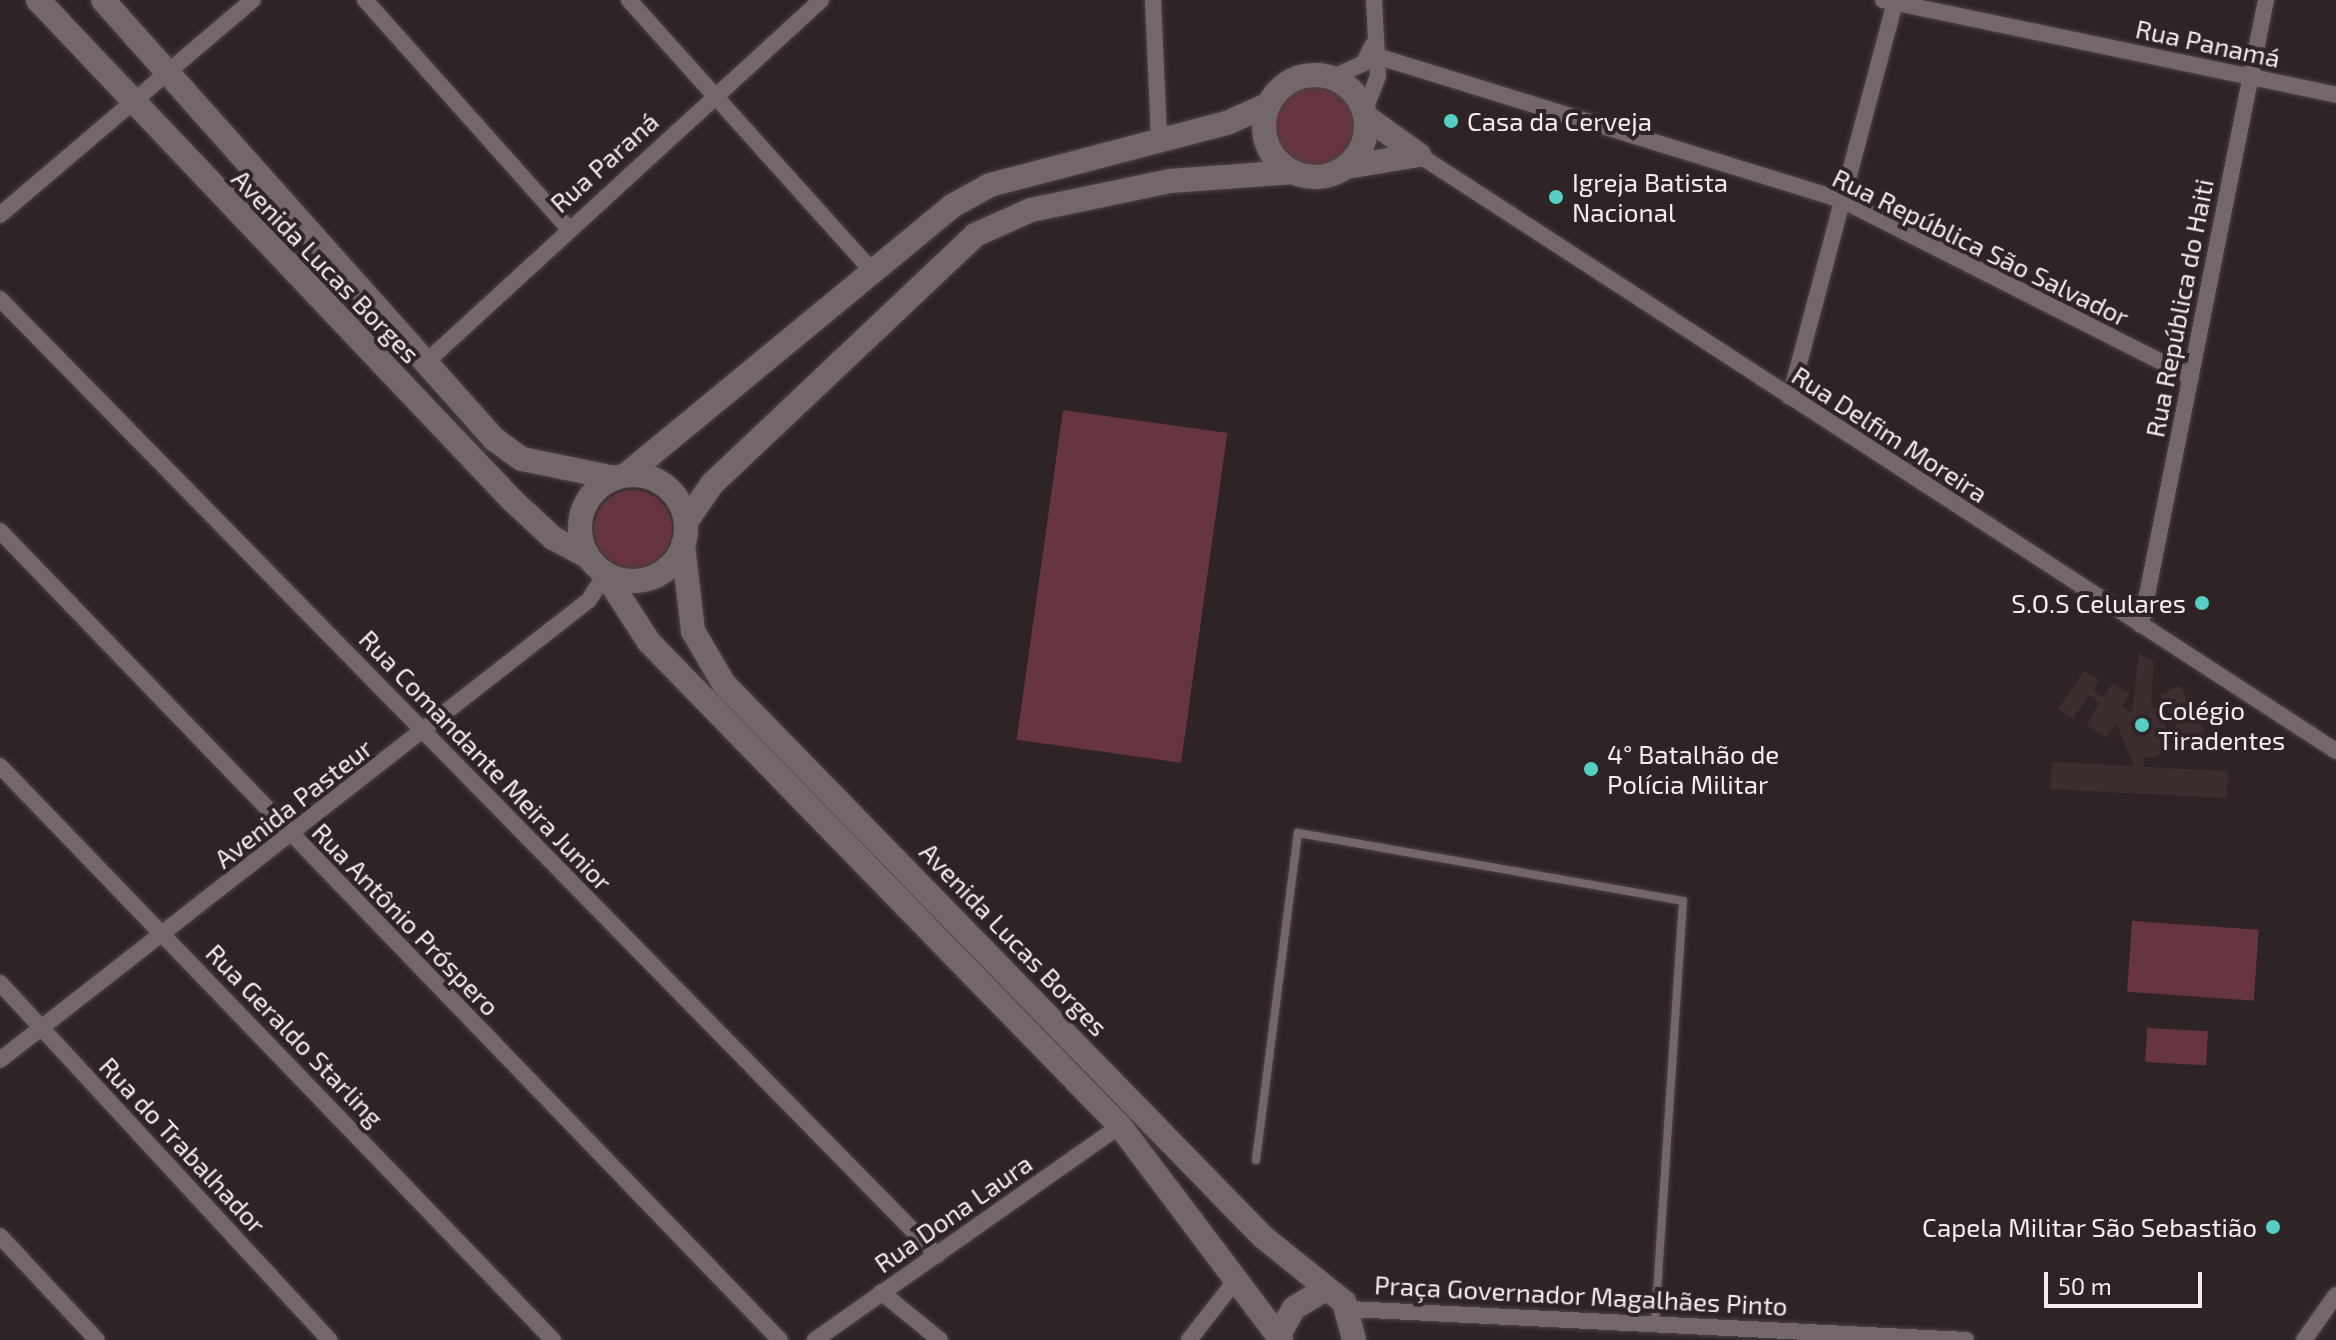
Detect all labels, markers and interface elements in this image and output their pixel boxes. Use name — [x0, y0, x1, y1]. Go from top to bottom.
street label: Rua Panamá — [2133, 12, 2283, 74]
street label: Rua Paraná — [544, 105, 664, 219]
place label: Casa da Cerveja — [1467, 105, 1652, 137]
marker: Casa da Cerveja — [1442, 112, 1460, 130]
street label: Rua República São Salvador — [1828, 162, 2134, 332]
street label: Avenida Lucas Borges — [226, 163, 426, 369]
place label: Igreja Batista Nacional — [1572, 166, 1728, 228]
street label: Rua República do Haiti — [2139, 176, 2219, 440]
marker: Igreja Batista Nacional — [1547, 188, 1565, 206]
street label: Rua Delfim Moreira — [1786, 359, 1994, 509]
place label: S.O.S Celulares — [2011, 587, 2186, 619]
marker: S.O.S Celulares — [2193, 594, 2211, 612]
street label: Rua Comandante Meira Junior — [353, 623, 619, 897]
place label: Colégio Tiradentes — [2158, 694, 2285, 756]
marker: Colégio Tiradentes — [2133, 716, 2151, 734]
street label: Avenida Pasteur — [208, 732, 378, 874]
place label: 4° Batalhão de Polícia Militar — [1607, 738, 1779, 800]
marker: 4° Batalhão de Polícia Militar — [1582, 760, 1600, 778]
street label: Rua Antônio Próspero — [306, 816, 506, 1022]
street label: Avenida Lucas Borges — [914, 836, 1114, 1042]
street label: Rua Geraldo Starling — [200, 937, 390, 1133]
street label: Rua do Trabalhador — [93, 1050, 273, 1240]
street label: Rua Dona Laura — [868, 1147, 1038, 1279]
place label: Capela Militar São Sebastião — [1922, 1211, 2257, 1243]
marker: Capela Militar São Sebastião — [2264, 1218, 2282, 1236]
scale bar — [2048, 1256, 2206, 1306]
street label: Praça Governador Magalhães Pinto — [1373, 1269, 1789, 1321]
text: 50 m — [2058, 1271, 2112, 1300]

